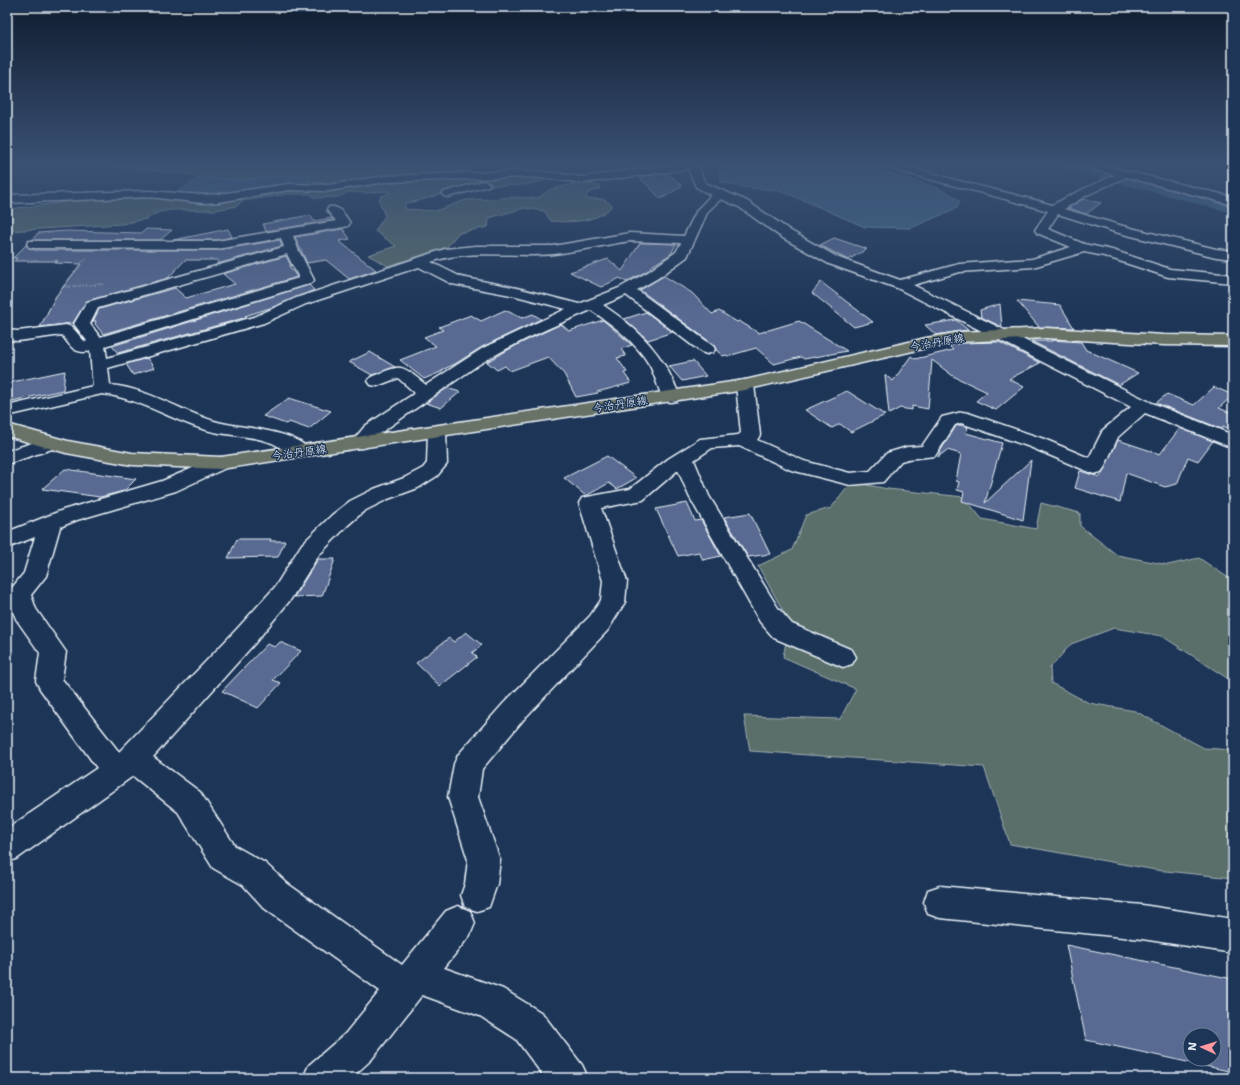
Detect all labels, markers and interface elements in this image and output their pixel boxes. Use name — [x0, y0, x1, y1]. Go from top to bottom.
street label: 今治丹原線 — [909, 330, 965, 355]
street label: 今治丹原線 — [592, 393, 648, 416]
street label: 今治丹原線 — [271, 441, 327, 464]
north arrow — [1182, 1027, 1222, 1067]
text: N — [1185, 1041, 1200, 1051]

